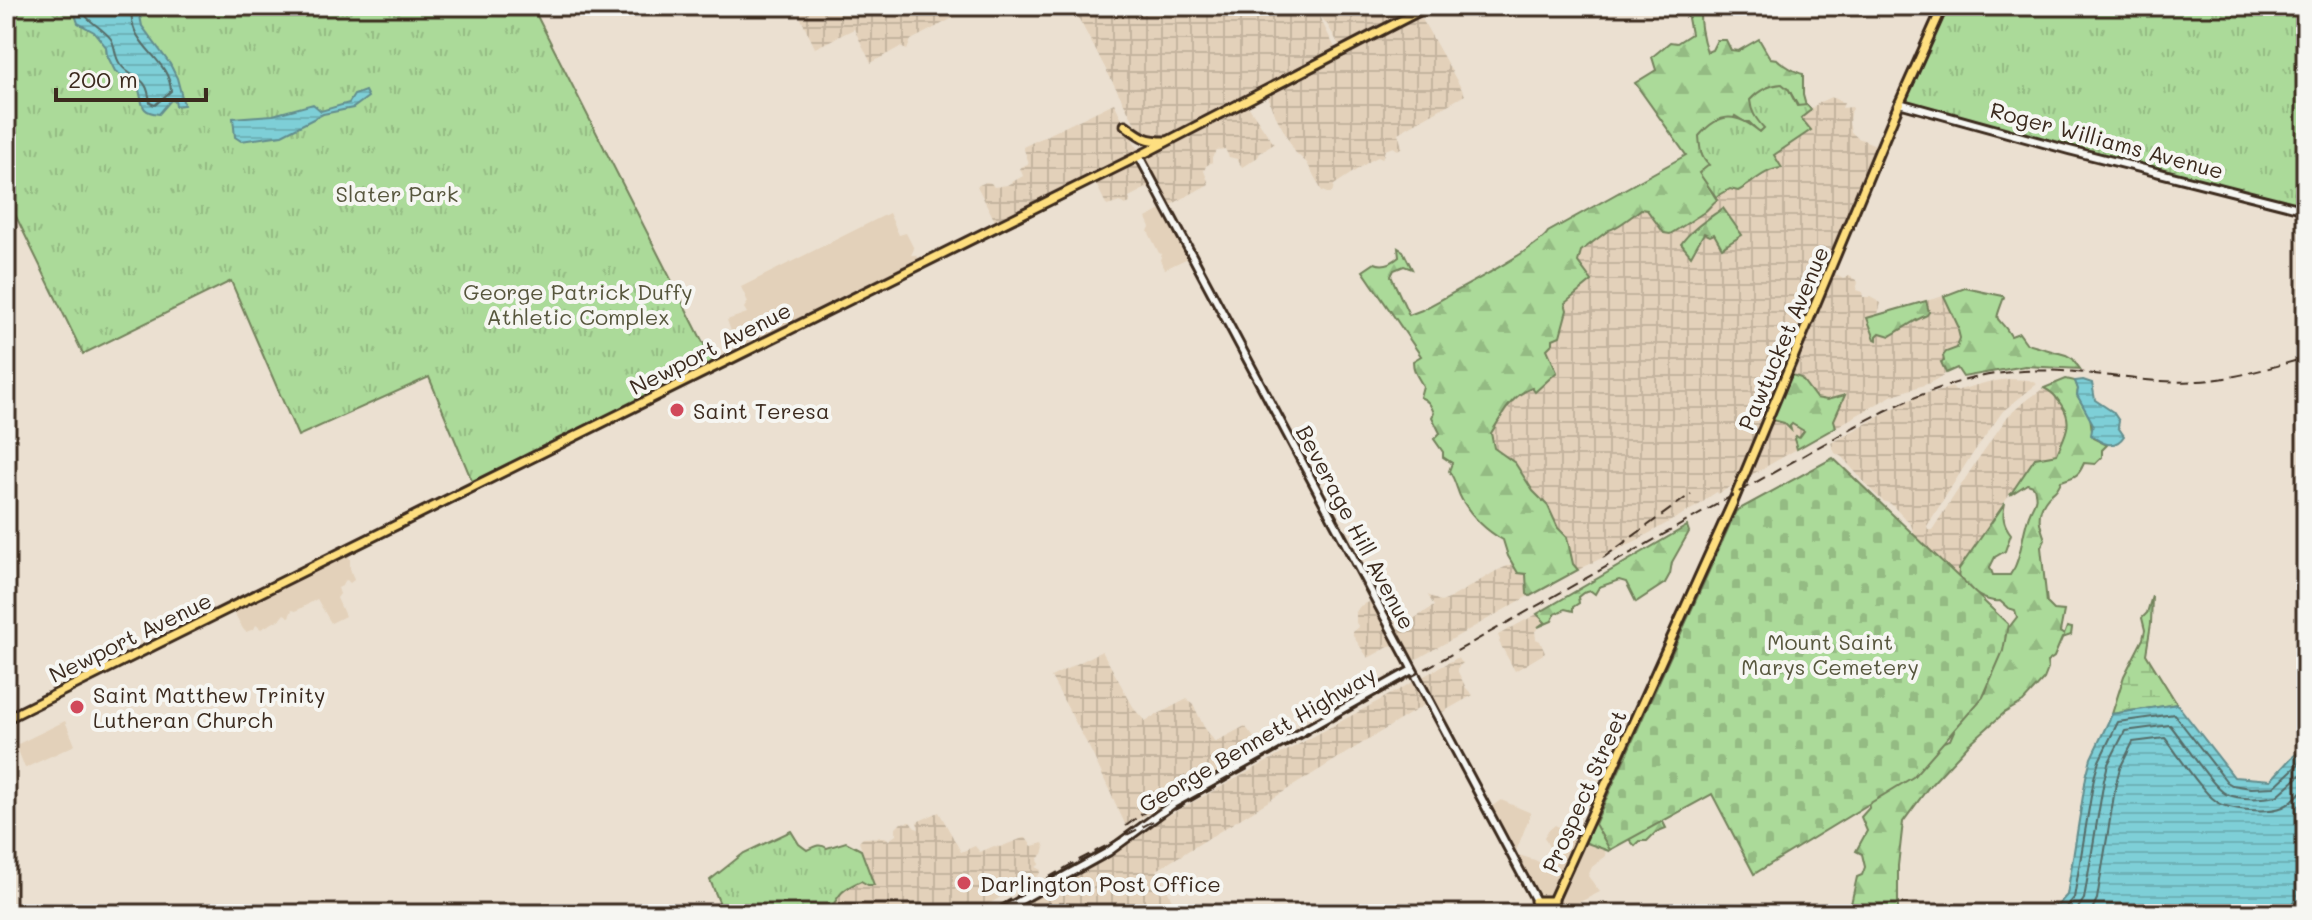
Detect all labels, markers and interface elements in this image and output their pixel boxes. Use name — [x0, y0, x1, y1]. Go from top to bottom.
scale bar — [56, 52, 206, 102]
text: 200 m — [68, 63, 138, 94]
street label: Roger Williams Avenue — [1987, 95, 2227, 185]
park label: Slater Park — [336, 179, 458, 208]
street label: Pawtucket Avenue — [1731, 242, 1835, 434]
park label: George Patrick Duffy Athletic Complex — [463, 277, 693, 331]
street label: Newport Avenue — [624, 295, 796, 401]
place label: Saint Teresa — [693, 396, 830, 425]
marker: Saint Teresa — [668, 401, 686, 419]
street label: Beverage Hill Avenue — [1290, 420, 1422, 634]
street label: Newport Avenue — [44, 585, 216, 689]
park label: Mount Saint Marys Cemetery — [1741, 627, 1919, 681]
street label: George Bennett Highway — [1133, 659, 1381, 819]
place label: Saint Matthew Trinity Lutheran Church — [93, 680, 326, 734]
marker: Saint Matthew Trinity Lutheran Church — [68, 698, 86, 716]
street label: Prospect Street — [1535, 705, 1633, 877]
place label: Darlington Post Office — [980, 869, 1221, 898]
marker: Darlington Post Office — [955, 874, 973, 892]

